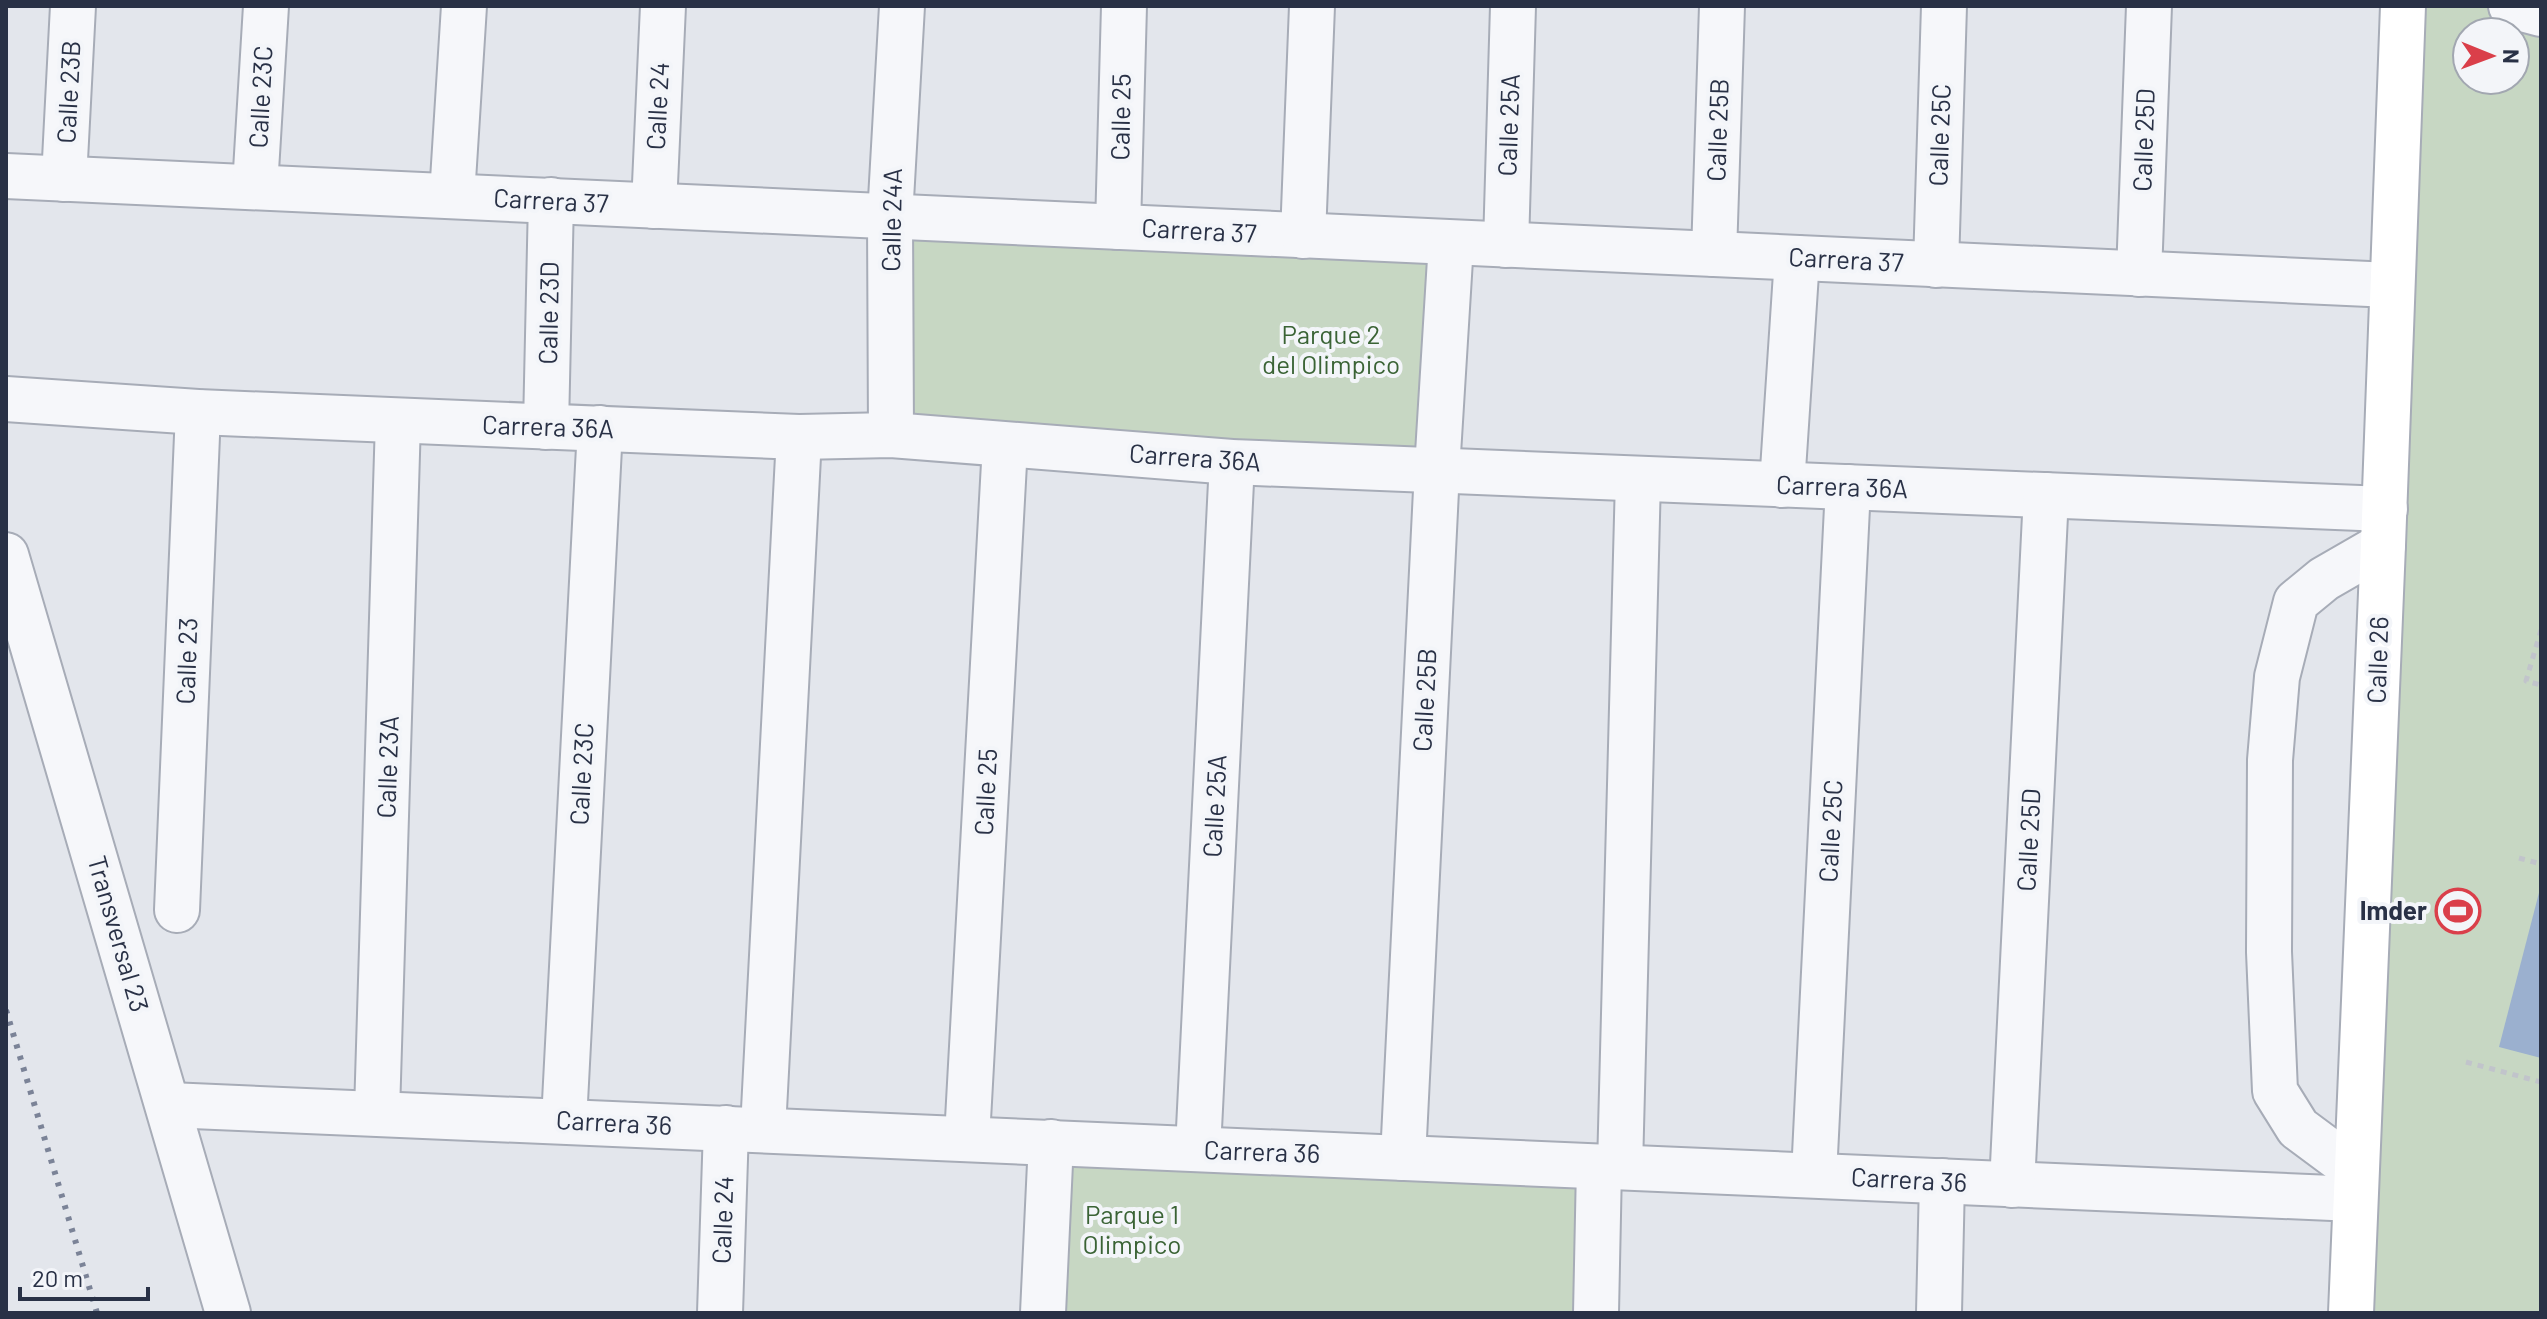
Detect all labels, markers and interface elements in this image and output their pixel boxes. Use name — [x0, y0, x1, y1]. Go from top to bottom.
north arrow — [2451, 16, 2531, 96]
street label: Calle 23B — [49, 39, 86, 144]
street label: Calle 23C — [241, 45, 278, 149]
text: N — [2499, 49, 2525, 64]
street label: Calle 24 — [639, 61, 674, 151]
street label: Calle 25 — [1103, 73, 1136, 161]
street label: Calle 25A — [1490, 73, 1525, 177]
street label: Calle 25B — [1699, 78, 1734, 182]
street label: Calle 25C — [1921, 83, 1956, 187]
street label: Calle 25D — [2125, 88, 2160, 192]
street label: Calle 24A — [874, 168, 907, 272]
street label: Carrera 37 — [493, 181, 609, 218]
street label: Carrera 37 — [1141, 211, 1257, 248]
street label: Carrera 37 — [1788, 240, 1904, 277]
street label: Calle 23D — [531, 261, 564, 365]
park label: Parque 2 del Olimpico — [1262, 318, 1400, 379]
street label: Carrera 36A — [482, 408, 615, 443]
street label: Carrera 36A — [1128, 436, 1262, 477]
street label: Carrera 36A — [1776, 468, 1909, 503]
street label: Calle 26 — [2359, 616, 2394, 704]
street label: Calle 23 — [168, 617, 203, 705]
street label: Calle 25B — [1405, 647, 1442, 752]
street label: Calle 23A — [369, 715, 404, 819]
street label: Calle 23C — [562, 722, 599, 826]
street label: Calle 25 — [967, 748, 1002, 836]
street label: Calle 25A — [1195, 754, 1232, 858]
street label: Calle 25C — [1811, 779, 1848, 883]
street label: Calle 25D — [2009, 788, 2046, 892]
street label: Transversal 23 — [82, 852, 157, 1015]
sports icon: Imder — [2434, 887, 2482, 935]
place label: Imder — [2360, 894, 2427, 925]
street label: Carrera 36 — [555, 1103, 673, 1140]
street label: Carrera 36 — [1203, 1133, 1321, 1168]
street label: Carrera 36 — [1850, 1160, 1968, 1197]
street label: Calle 24 — [704, 1175, 739, 1265]
park label: Parque 1 Olimpico — [1083, 1198, 1181, 1259]
scale bar — [20, 1251, 148, 1301]
text: 20 m — [32, 1263, 83, 1292]

